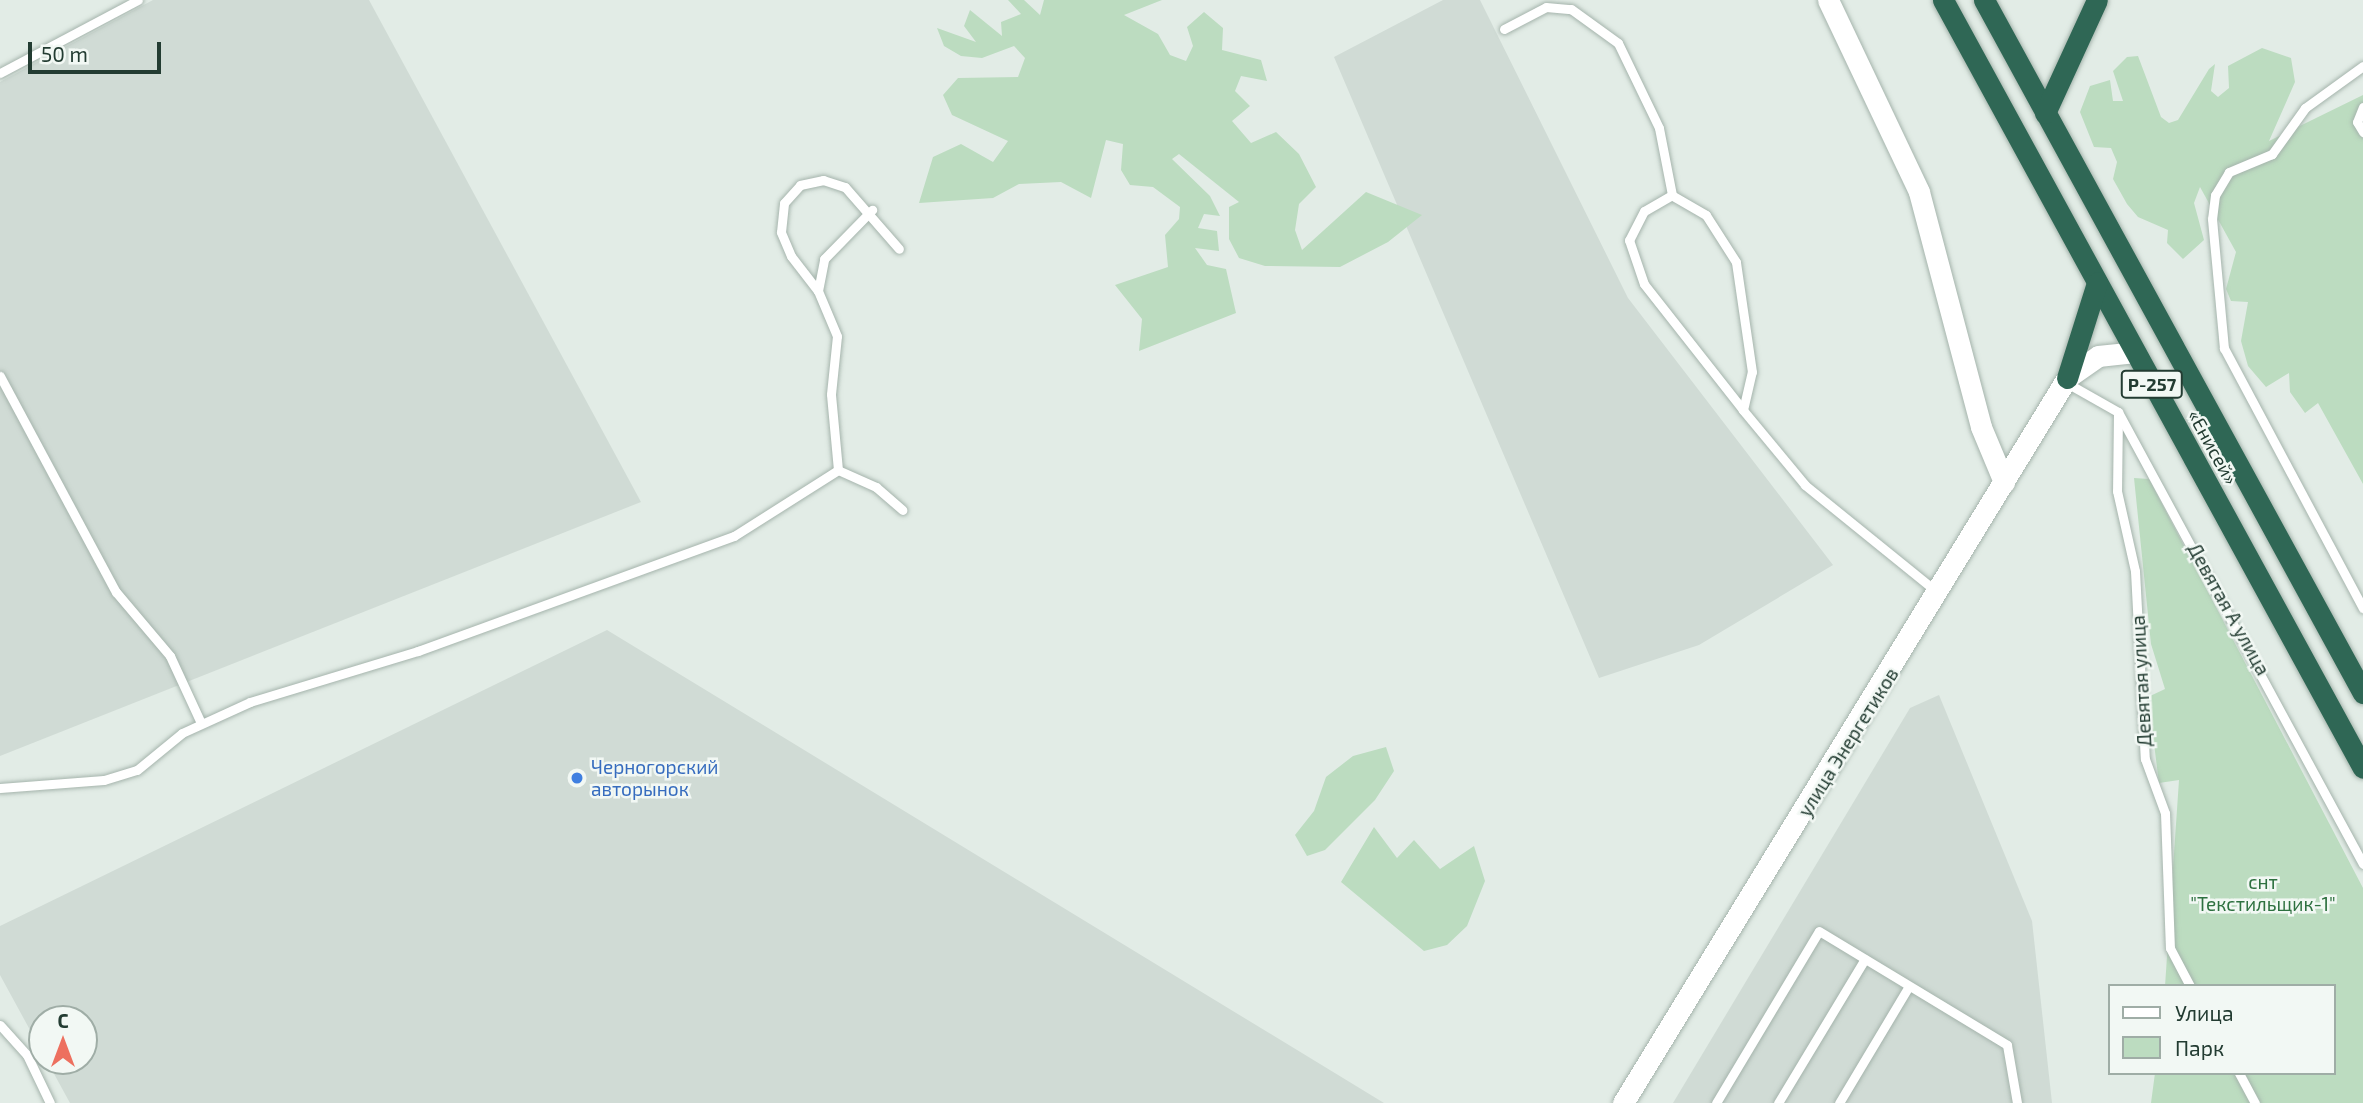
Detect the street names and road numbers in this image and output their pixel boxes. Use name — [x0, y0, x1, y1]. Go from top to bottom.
road number: Р-257 — [2120, 370, 2184, 398]
street label: «Енисей» — [2183, 406, 2243, 488]
street label: Девятая А улица — [2183, 539, 2275, 679]
street label: Девятая улица — [2126, 615, 2156, 747]
street label: улица Энергетиков — [1793, 663, 1903, 821]

